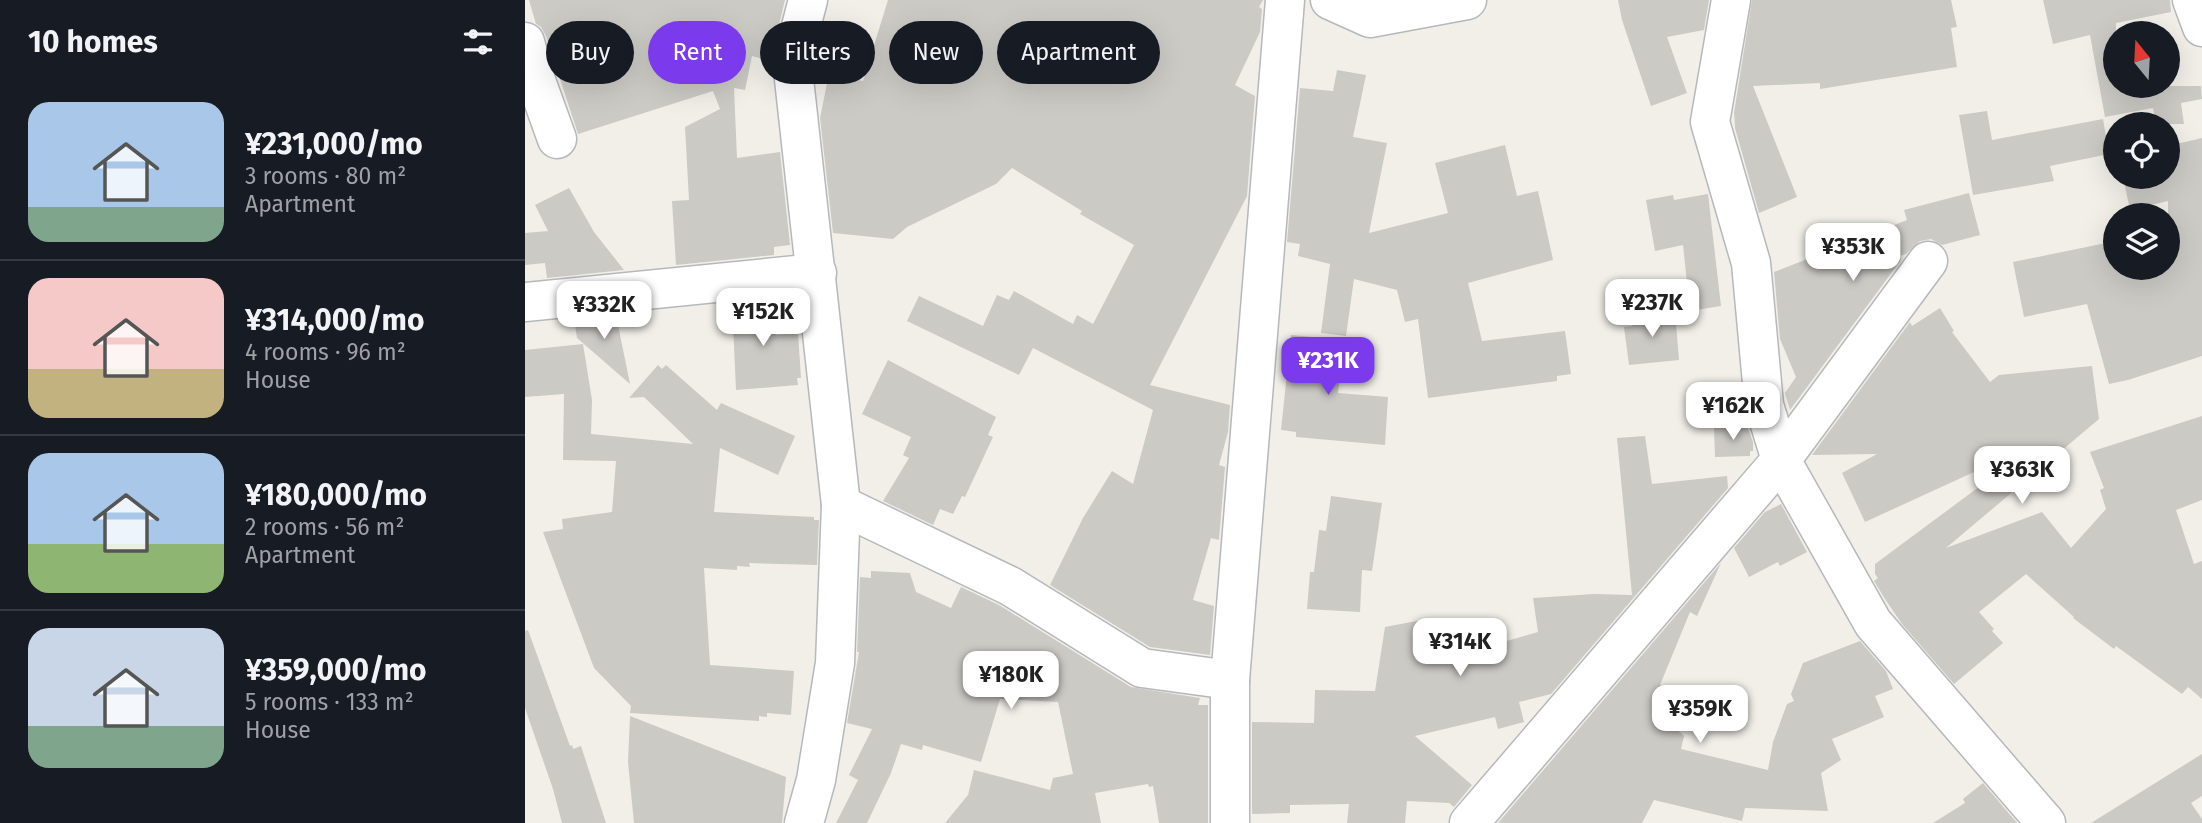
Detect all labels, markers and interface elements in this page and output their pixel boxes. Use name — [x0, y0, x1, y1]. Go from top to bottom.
chip: Buy — [546, 21, 634, 84]
chip: Rent — [648, 21, 746, 84]
chip: Filters — [760, 21, 875, 84]
chip: New — [889, 21, 983, 84]
chip: Apartment — [997, 21, 1160, 84]
north arrow — [2103, 21, 2181, 98]
map controls — [2103, 21, 2180, 280]
icon: filters — [459, 23, 497, 61]
text: 10 homes — [28, 24, 158, 60]
button: locate — [2103, 112, 2180, 189]
text: ¥231,000/mo — [245, 126, 423, 162]
icon: home — [84, 130, 168, 214]
text: 3 rooms · 80 m² — [245, 162, 406, 190]
text: Apartment — [245, 190, 355, 218]
button: layers — [2103, 203, 2180, 280]
pin: ¥353K — [1804, 224, 1902, 283]
text: ¥353K — [1821, 232, 1885, 260]
pin: ¥237K — [1603, 280, 1701, 339]
pin: ¥332K — [555, 282, 653, 341]
pin: ¥152K — [714, 288, 812, 348]
text: ¥237K — [1621, 288, 1683, 316]
text: ¥332K — [573, 290, 635, 318]
text: ¥152K — [732, 297, 794, 325]
text: ¥314,000/mo — [245, 302, 424, 338]
icon: home — [84, 306, 168, 390]
text: 4 rooms · 96 m² — [245, 338, 406, 366]
pin: ¥231K — [1279, 338, 1377, 397]
text: ¥231K — [1297, 346, 1359, 374]
text: House — [245, 366, 311, 394]
pin: ¥162K — [1684, 382, 1782, 442]
text: ¥162K — [1702, 391, 1764, 419]
pin: ¥363K — [1973, 447, 2071, 506]
text: ¥363K — [1990, 455, 2054, 483]
text: ¥180,000/mo — [245, 477, 427, 513]
icon: home — [84, 481, 168, 565]
text: 2 rooms · 56 m² — [245, 513, 404, 541]
text: Apartment — [245, 541, 355, 569]
pin: ¥314K — [1411, 618, 1509, 678]
text: ¥314K — [1429, 627, 1491, 655]
text: ¥359,000/mo — [245, 652, 427, 688]
pin: ¥180K — [962, 652, 1060, 711]
icon: home — [84, 656, 168, 740]
text: ¥180K — [979, 660, 1043, 688]
pin: ¥359K — [1651, 686, 1749, 745]
text: 5 rooms · 133 m² — [245, 688, 414, 716]
text: ¥359K — [1668, 694, 1732, 722]
text: House — [245, 716, 311, 744]

